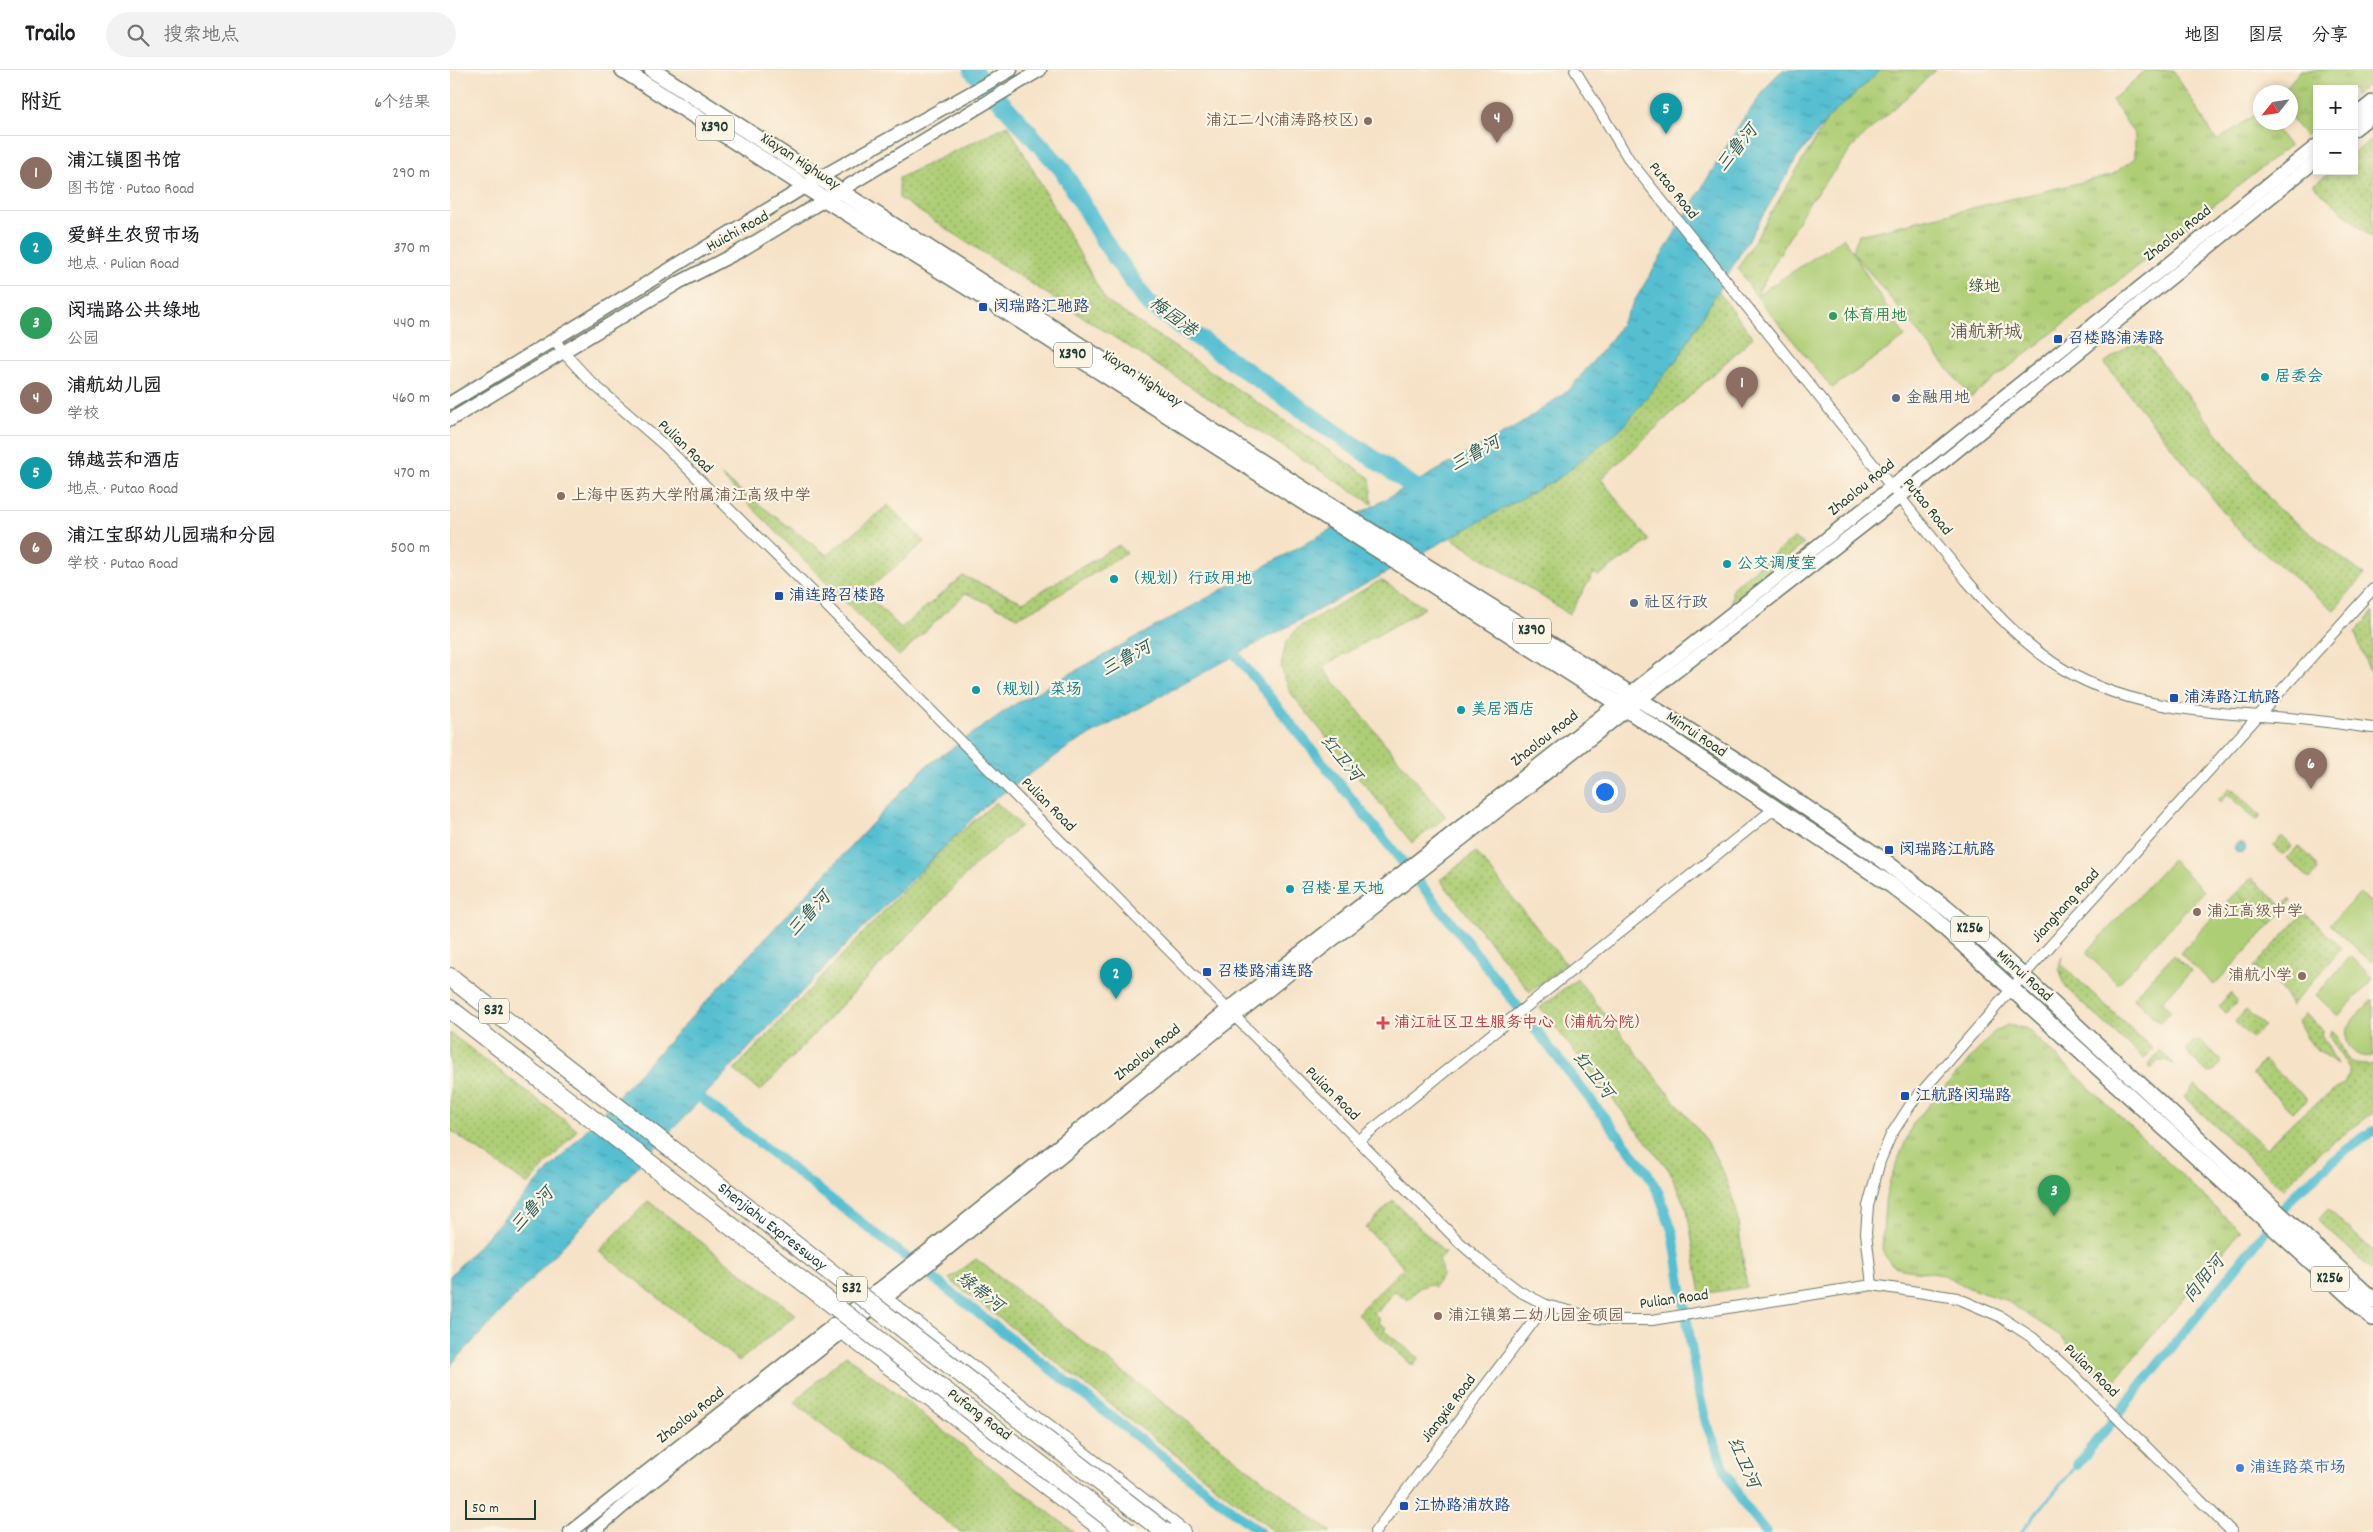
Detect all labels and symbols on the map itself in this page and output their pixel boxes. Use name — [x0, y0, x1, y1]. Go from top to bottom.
north arrow — [2253, 85, 2298, 130]
pin: 5 — [1650, 93, 1682, 134]
pin: 4 — [1481, 102, 1513, 143]
place label: 浦江二小(浦涛路校区) — [1206, 110, 1358, 133]
marker: 浦江二小(浦涛路校区) — [1362, 115, 1374, 127]
road number: X390 — [696, 116, 734, 140]
water label: 三鲁河 — [1711, 118, 1767, 178]
street label: Xiayan Highway — [756, 128, 845, 197]
street label: Putao Road — [1643, 157, 1703, 225]
street label: Zhaolou Road — [2139, 200, 2217, 268]
street label: Huichi Road — [703, 205, 773, 259]
park label: 绿地 — [1968, 276, 2000, 299]
water label: 梅园港 — [1143, 292, 1203, 345]
place label: 闵瑞路汇驰路 — [993, 296, 1089, 319]
marker: 闵瑞路汇驰路 — [977, 301, 989, 313]
place label: 体育用地 — [1843, 305, 1907, 328]
marker: 体育用地 — [1827, 310, 1839, 322]
district label: 浦航新城 — [1950, 321, 2022, 346]
place label: 召楼路浦涛路 — [2068, 328, 2164, 351]
marker: 召楼路浦涛路 — [2052, 333, 2064, 345]
road number: X390 — [1054, 342, 1092, 368]
street label: Xiayan Highway — [1098, 345, 1187, 414]
place label: 居委会 — [2275, 366, 2323, 389]
pin: 1 — [1726, 367, 1758, 408]
marker: 居委会 — [2259, 371, 2271, 383]
place label: 金融用地 — [1906, 387, 1970, 410]
marker: 金融用地 — [1890, 392, 1902, 404]
street label: Pulian Road — [652, 415, 718, 479]
water label: 三鲁河 — [1446, 430, 1508, 479]
street label: Zhaolou Road — [1824, 454, 1900, 522]
street label: Putao Road — [1897, 473, 1957, 541]
place label: 上海中医药大学附属浦江高级中学 — [571, 485, 811, 508]
marker: 上海中医药大学附属浦江高级中学 — [555, 490, 567, 502]
place label: 公交调度室 — [1737, 553, 1817, 576]
marker: 公交调度室 — [1721, 558, 1733, 570]
place label: （规划）行政用地 — [1124, 568, 1252, 591]
marker: （规划）行政用地 — [1108, 573, 1120, 585]
place label: 浦连路召楼路 — [789, 585, 885, 608]
marker: 浦连路召楼路 — [773, 590, 785, 602]
place label: 社区行政 — [1644, 592, 1708, 615]
marker: 社区行政 — [1628, 597, 1640, 609]
road number: X390 — [1513, 618, 1551, 644]
water label: 三鲁河 — [1097, 635, 1159, 684]
place label: （规划）菜场 — [986, 679, 1082, 702]
marker: （规划）菜场 — [970, 684, 982, 696]
place label: 浦涛路江航路 — [2184, 687, 2280, 710]
marker: 浦涛路江航路 — [2168, 692, 2180, 704]
place label: 美居酒店 — [1471, 699, 1535, 722]
marker: 美居酒店 — [1455, 704, 1467, 716]
street label: Zhaolou Road — [1506, 705, 1584, 773]
street label: Minrui Road — [1661, 706, 1731, 764]
water label: 红卫河 — [1313, 730, 1369, 790]
pin: 6 — [2295, 748, 2327, 789]
street label: Pulian Road — [1015, 772, 1081, 838]
your location — [1592, 779, 1618, 805]
place label: 闵瑞路江航路 — [1899, 839, 1995, 862]
marker: 闵瑞路江航路 — [1883, 844, 1895, 856]
street label: Jianghang Road — [2026, 864, 2106, 948]
place label: 召楼·星天地 — [1300, 878, 1384, 901]
marker: 召楼·星天地 — [1284, 883, 1296, 895]
water label: 三鲁河 — [782, 885, 840, 943]
place label: 浦江高级中学 — [2207, 901, 2303, 924]
marker: 浦江高级中学 — [2191, 906, 2203, 918]
road number: X256 — [1951, 916, 1989, 942]
street label: Minrui Road — [1991, 944, 2057, 1008]
pin: 2 — [1100, 958, 1132, 999]
place label: 召楼路浦连路 — [1217, 961, 1313, 984]
place label: 浦航小学 — [2228, 965, 2292, 988]
marker: 召楼路浦连路 — [1201, 966, 1213, 978]
marker: 浦航小学 — [2296, 970, 2308, 982]
road number: S32 — [479, 998, 509, 1024]
place label: 浦江社区卫生服务中心（浦航分院） — [1394, 1012, 1650, 1035]
marker: 浦江社区卫生服务中心（浦航分院） — [1376, 1016, 1390, 1030]
street label: Zhaolou Road — [1110, 1019, 1186, 1087]
water label: 红卫河 — [1566, 1047, 1620, 1107]
street label: Pulian Road — [1299, 1061, 1365, 1127]
place label: 江航路闵瑞路 — [1915, 1085, 2011, 1108]
marker: 江航路闵瑞路 — [1899, 1090, 1911, 1102]
pin: 3 — [2038, 1175, 2070, 1216]
street label: Shenjiahu Expressway — [713, 1177, 832, 1277]
water label: 三鲁河 — [505, 1181, 563, 1239]
water label: 向阳河 — [2178, 1249, 2234, 1309]
road number: X256 — [2311, 1266, 2349, 1292]
water label: 绿带河 — [950, 1267, 1010, 1321]
road number: S32 — [837, 1276, 867, 1302]
street label: Pulian Road — [1638, 1284, 1710, 1316]
place label: 浦江镇第二幼儿园金硕园 — [1448, 1305, 1624, 1328]
marker: 浦江镇第二幼儿园金硕园 — [1432, 1310, 1444, 1322]
street label: Pulian Road — [2058, 1339, 2124, 1403]
street label: Jiangxie Road — [1416, 1370, 1482, 1448]
street label: Zhaolou Road — [652, 1382, 730, 1450]
street label: Pufang Road — [942, 1383, 1016, 1447]
water label: 红卫河 — [1720, 1433, 1766, 1495]
place label: 浦连路菜市场 — [2250, 1457, 2346, 1480]
marker: 浦连路菜市场 — [2234, 1462, 2246, 1474]
place label: 江协路浦放路 — [1414, 1495, 1510, 1518]
scale bar — [465, 1497, 536, 1520]
marker: 江协路浦放路 — [1398, 1500, 1410, 1512]

